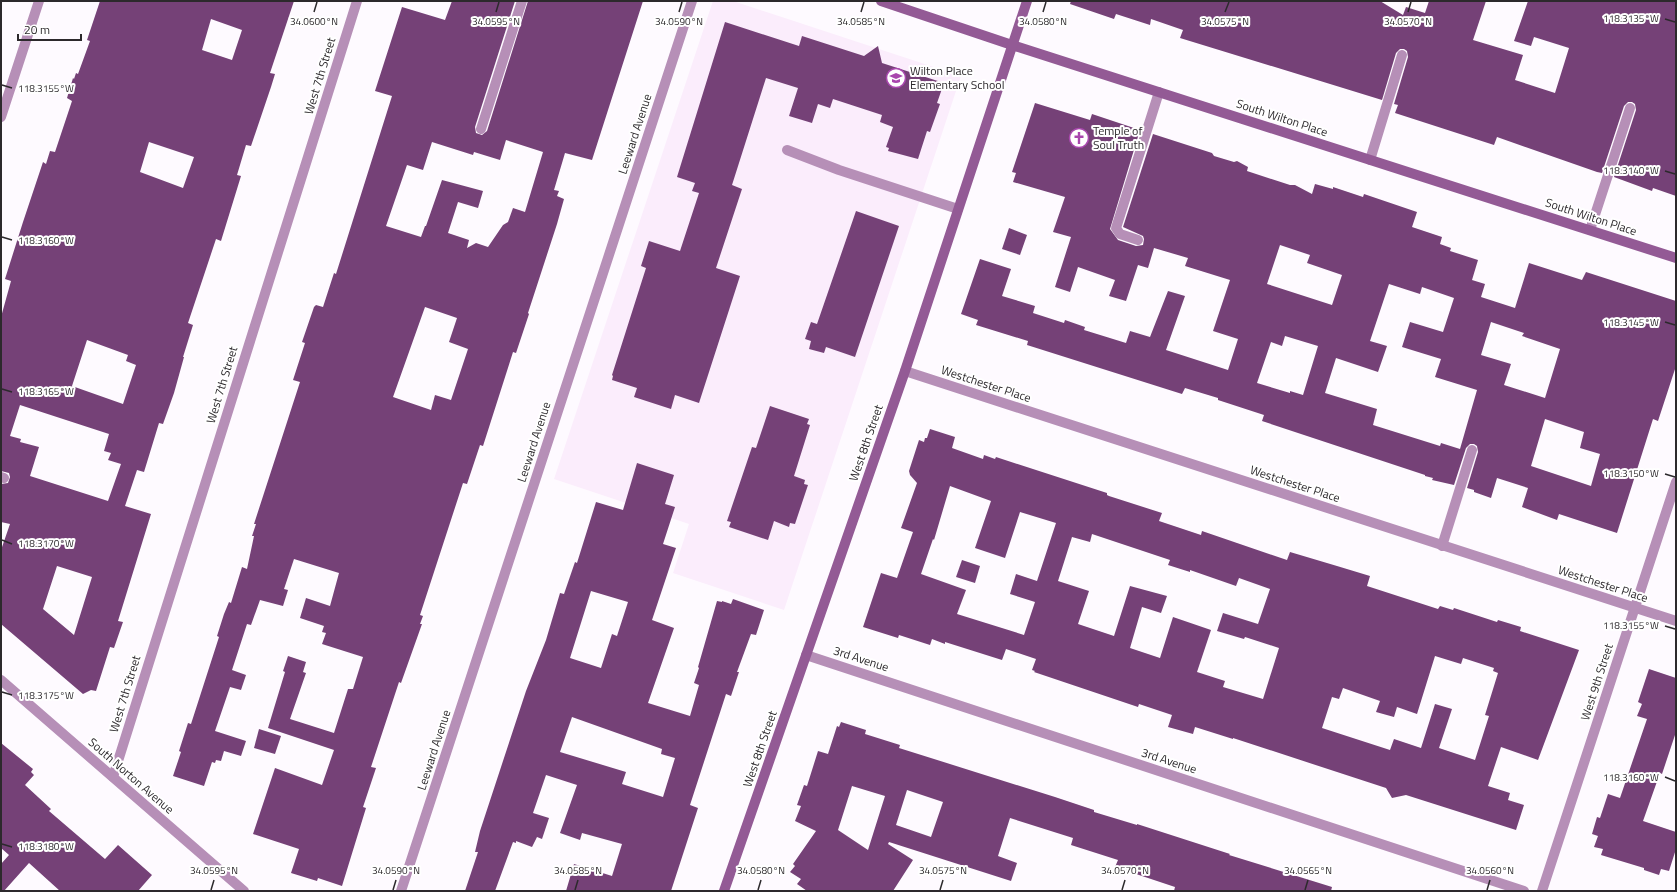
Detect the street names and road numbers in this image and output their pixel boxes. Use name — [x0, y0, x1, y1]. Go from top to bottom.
street label: West 7th Street — [299, 34, 341, 117]
street label: Leeward Avenue — [613, 91, 656, 176]
street label: South Wilton Place — [1234, 94, 1330, 141]
street label: South Wilton Place — [1543, 193, 1639, 240]
street label: West 7th Street — [201, 343, 243, 426]
street label: Westchester Place — [939, 360, 1034, 407]
street label: Leeward Avenue — [512, 399, 555, 484]
street label: West 8th Street — [844, 401, 888, 484]
street label: Westchester Place — [1248, 460, 1343, 507]
street label: Westchester Place — [1556, 560, 1651, 607]
street label: West 9th Street — [1575, 640, 1618, 723]
street label: 3rd Avenue — [831, 641, 891, 676]
street label: West 7th Street — [104, 652, 146, 735]
street label: Leeward Avenue — [412, 707, 455, 792]
street label: West 8th Street — [738, 707, 782, 790]
street label: South Norton Avenue — [84, 733, 178, 818]
street label: 3rd Avenue — [1139, 743, 1199, 778]

